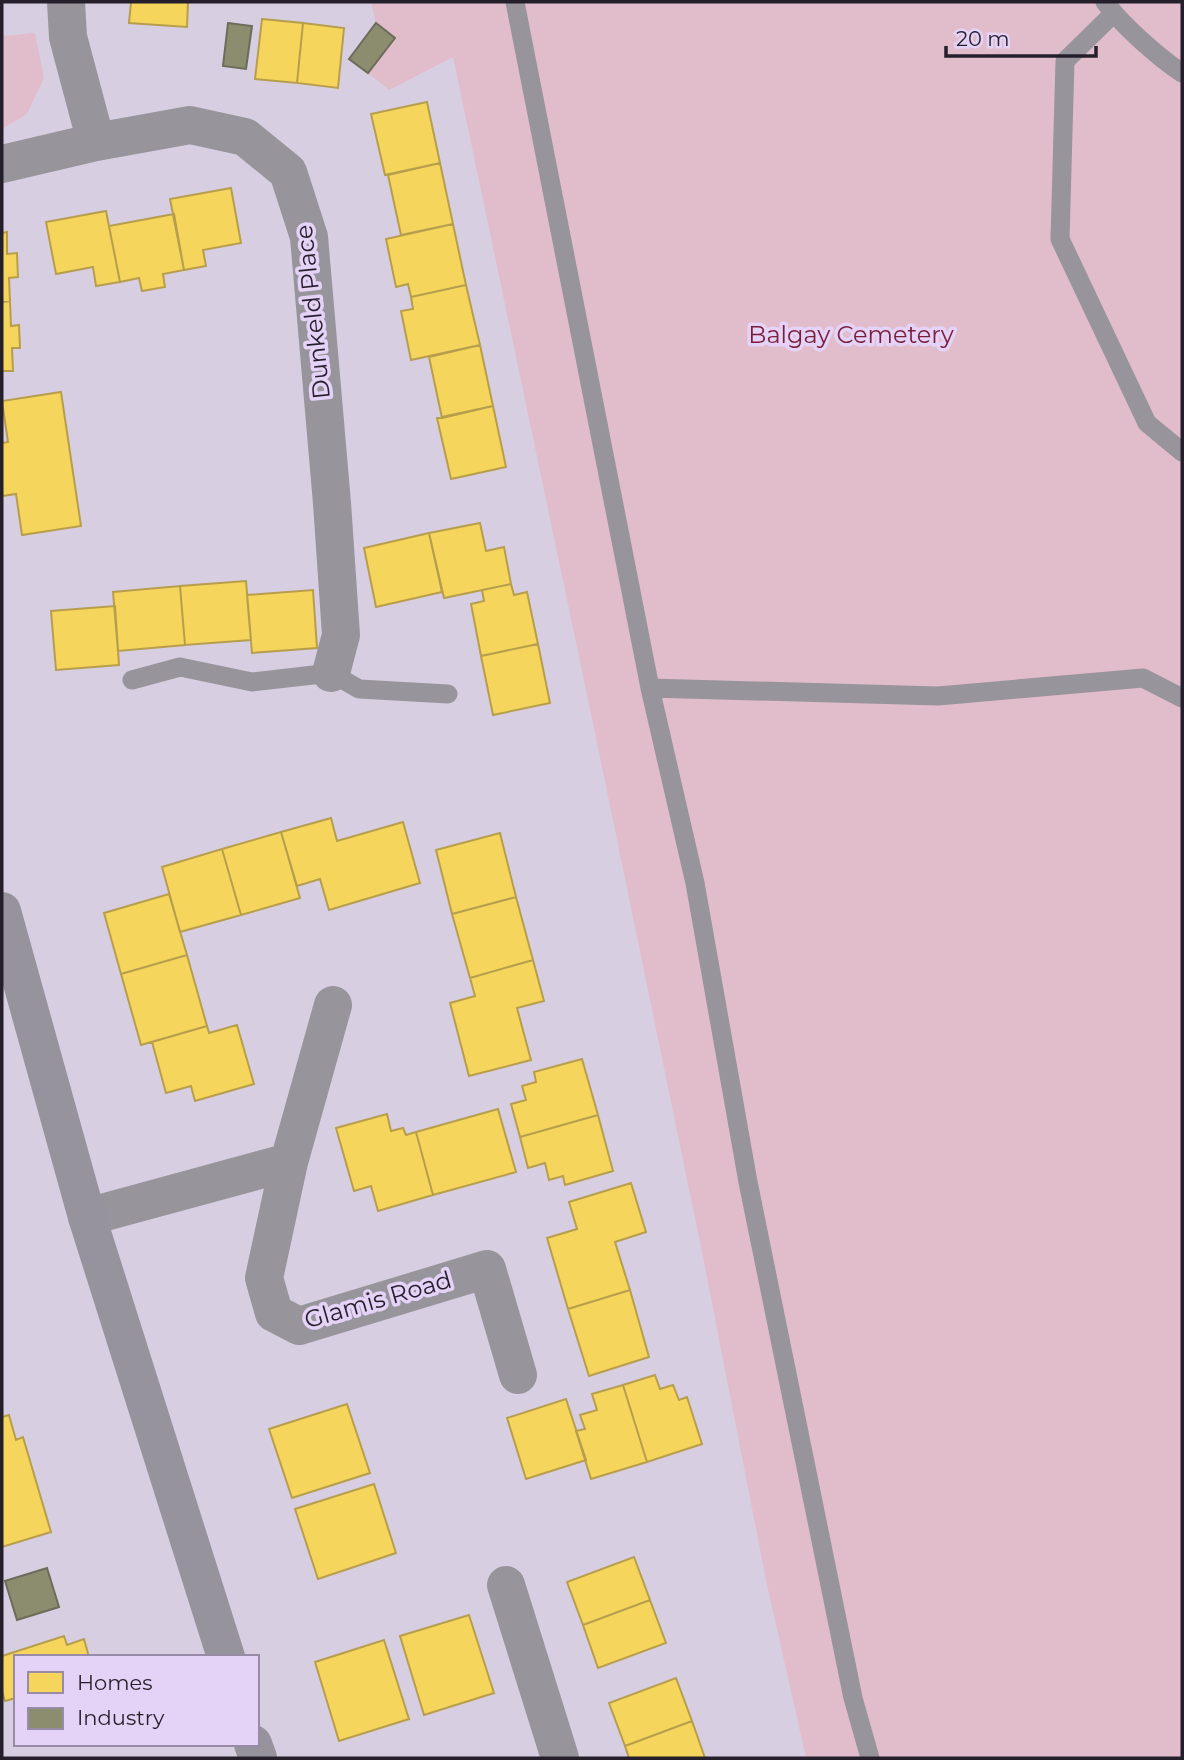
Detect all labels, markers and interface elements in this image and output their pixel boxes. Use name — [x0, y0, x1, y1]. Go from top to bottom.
scale bar — [946, 14, 1096, 58]
text: 20 m — [956, 26, 1010, 51]
street label: Dunkeld Place — [289, 223, 336, 401]
park label: Balgay Cemetery — [748, 320, 954, 349]
street label: Glamis Road — [301, 1265, 455, 1334]
legend — [14, 1655, 259, 1746]
text: Homes — [77, 1670, 152, 1695]
text: Industry — [77, 1705, 165, 1730]

